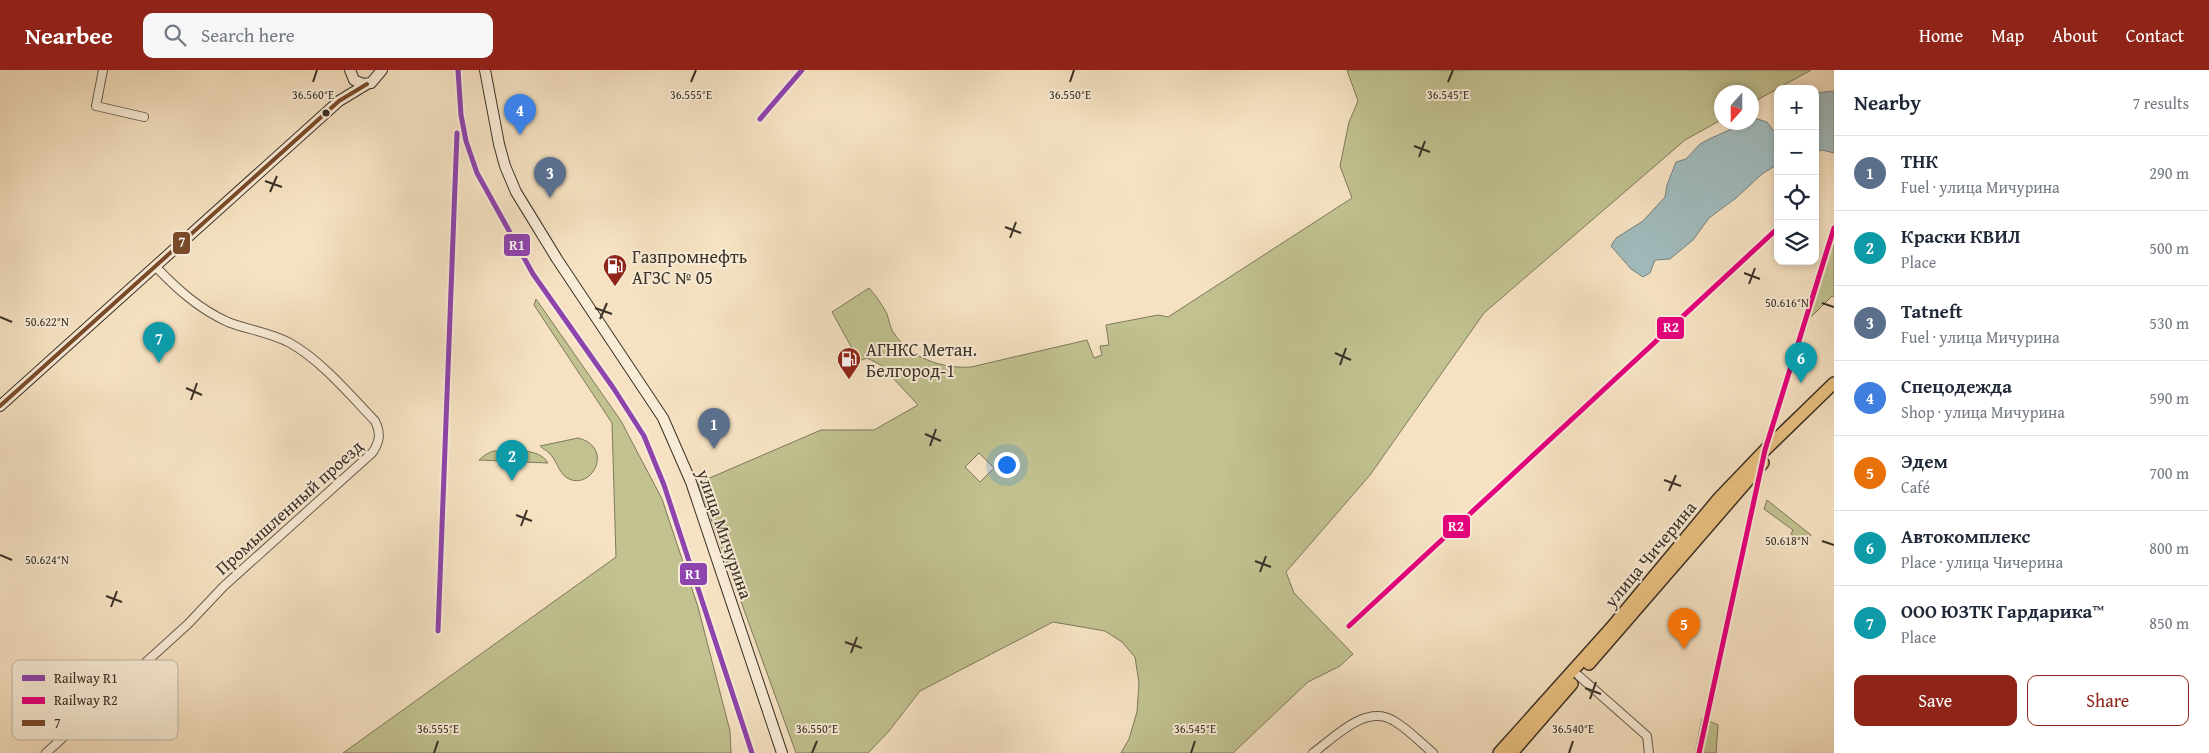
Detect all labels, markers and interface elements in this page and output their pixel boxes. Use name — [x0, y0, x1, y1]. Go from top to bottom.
search box — [143, 13, 493, 58]
text: Nearbee — [25, 18, 113, 53]
icon: search — [161, 21, 189, 49]
text: Search here — [201, 21, 295, 49]
text: Home — [1919, 22, 1963, 49]
text: Map — [1991, 22, 2024, 49]
text: About — [2052, 22, 2098, 49]
text: Contact — [2126, 22, 2184, 49]
north arrow — [1714, 85, 1759, 130]
map controls — [1774, 85, 1819, 265]
button: + — [1774, 85, 1819, 130]
text: 36.560°E — [292, 86, 334, 103]
text: 36.555°E — [670, 86, 712, 103]
text: 36.550°E — [1049, 86, 1091, 103]
text: 36.545°E — [1427, 86, 1469, 103]
text: Nearby — [1854, 87, 1921, 118]
text: 7 results — [2132, 91, 2189, 115]
pin: 4 — [504, 94, 536, 135]
unlabelled marker — [321, 108, 331, 118]
button: − — [1774, 130, 1819, 175]
text: ТНК — [1901, 147, 1938, 175]
pin: 3 — [534, 157, 566, 198]
text: 1 — [1866, 161, 1874, 185]
text: 290 m — [2149, 161, 2189, 185]
button: locate — [1774, 175, 1819, 220]
text: Fuel · улица Мичурина — [1901, 175, 2060, 199]
button: layers — [1774, 220, 1819, 265]
text: Краски КВИЛ — [1901, 222, 2021, 250]
line badge: 7 — [172, 231, 191, 255]
text: 7 — [178, 232, 186, 252]
line badge: R1 — [503, 233, 531, 257]
text: R1 — [509, 235, 525, 255]
text: 2 — [1866, 236, 1874, 260]
text: 500 m — [2149, 236, 2189, 260]
place label: Газпромнефть АГЗС № 05 — [632, 243, 747, 291]
text: Place — [1901, 250, 1936, 274]
fuel station icon: Газпромнефть АГЗС № 05 — [602, 253, 628, 287]
text: 50.616°N — [1765, 294, 1809, 311]
text: Tatneft — [1901, 297, 1963, 325]
text: 3 — [1866, 311, 1874, 335]
text: 530 m — [2149, 311, 2189, 335]
text: 50.622°N — [25, 313, 69, 330]
line badge: R2 — [1656, 316, 1685, 340]
text: R2 — [1663, 317, 1679, 337]
pin: 7 — [143, 322, 175, 363]
text: Fuel · улица Мичурина — [1901, 325, 2060, 349]
place label: АГНКС Метан. Белгород-1 — [866, 336, 977, 384]
pin: 6 — [1785, 342, 1817, 383]
fuel station icon: АГНКС Метан. Белгород-1 — [836, 346, 862, 380]
text: Спецодежда — [1901, 372, 2012, 400]
text: 4 — [1866, 386, 1874, 410]
text: 590 m — [2149, 386, 2189, 410]
text: Shop · улица Мичурина — [1901, 400, 2065, 424]
pin: 1 — [698, 408, 730, 449]
street label: Промышленный проезд — [209, 433, 369, 581]
pin: 2 — [496, 440, 528, 481]
text: Эдем — [1901, 447, 1948, 475]
your location — [994, 452, 1020, 478]
text: 5 — [1866, 461, 1874, 485]
text: 700 m — [2149, 461, 2189, 485]
street label: улица Мичурина — [690, 465, 760, 603]
text: Café — [1901, 475, 1930, 499]
street label: улица Чичерина — [1597, 495, 1703, 614]
line badge: R2 — [1442, 514, 1471, 539]
text: R2 — [1448, 516, 1464, 536]
text: Автокомплекс — [1901, 522, 2030, 550]
text: 50.618°N — [1765, 532, 1809, 549]
text: 6 — [1866, 536, 1874, 560]
text: 800 m — [2149, 536, 2189, 560]
text: Place · улица Чичерина — [1901, 550, 2063, 574]
text: 50.624°N — [25, 551, 69, 568]
line badge: R1 — [679, 562, 708, 586]
text: R1 — [685, 564, 701, 584]
text: ООО ЮЗТК Гардарика™ — [1901, 597, 2104, 625]
pin: 5 — [1668, 608, 1700, 649]
text: 7 — [1866, 611, 1874, 635]
text: 850 m — [2149, 611, 2189, 635]
text: Place — [1901, 625, 1936, 649]
legend — [12, 660, 178, 740]
text: Railway R1 — [54, 668, 118, 688]
button: Save — [1854, 675, 2017, 726]
button: Share — [2027, 675, 2189, 726]
text: Railway R2 — [54, 690, 118, 710]
text: 7 — [54, 713, 61, 733]
text: 36.555°E — [417, 720, 459, 737]
text: 36.550°E — [796, 720, 838, 737]
text: 36.545°E — [1174, 720, 1216, 737]
text: 36.540°E — [1552, 720, 1594, 737]

